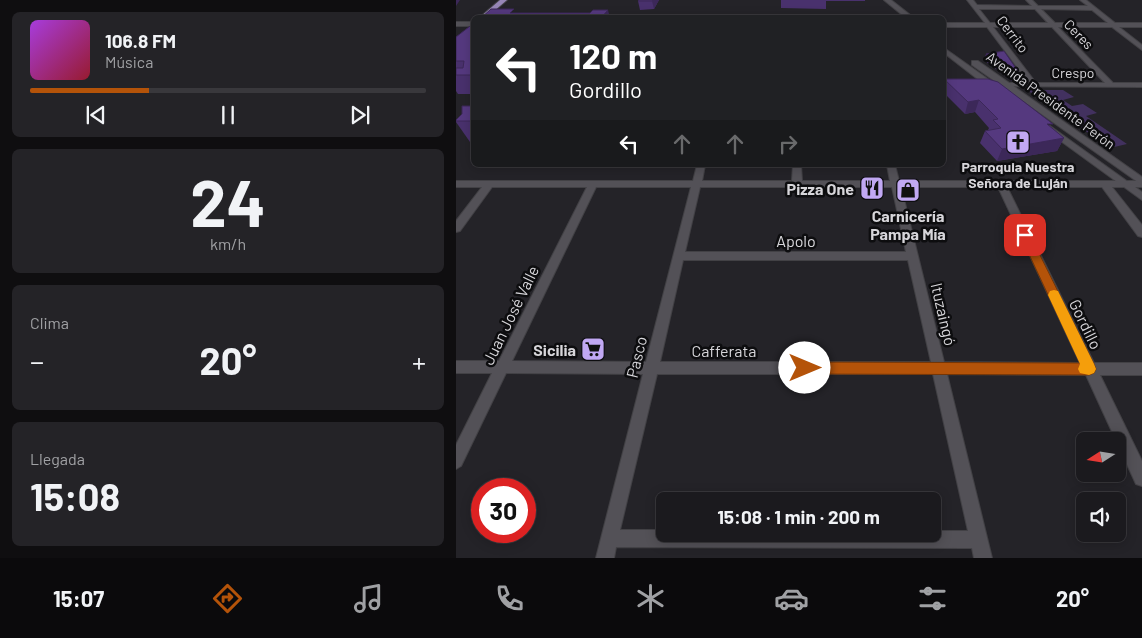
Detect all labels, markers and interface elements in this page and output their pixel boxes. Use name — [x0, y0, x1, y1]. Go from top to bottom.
street label: Cerrito — [994, 12, 1032, 56]
street label: Ceres — [1061, 15, 1097, 53]
text: 106.8 FM — [105, 29, 176, 52]
text: 120 m — [569, 34, 657, 76]
icon: left — [486, 35, 551, 100]
street label: Avenida Presidente Perón — [983, 48, 1119, 152]
text: Música — [105, 52, 153, 71]
street label: Crespo — [1052, 64, 1094, 81]
text: Gordillo — [569, 76, 642, 102]
icon: previous — [82, 101, 110, 129]
icon: pause — [214, 101, 242, 129]
icon: next — [346, 101, 374, 129]
church icon: Parroquia Nuestra Señora de Luján — [1005, 129, 1031, 155]
icon: left — [615, 130, 643, 158]
icon: ahead — [668, 130, 696, 158]
icon: ahead — [721, 130, 749, 158]
icon: right — [774, 130, 802, 158]
place label: Parroquia Nuestra Señora de Luján — [962, 158, 1074, 191]
text: 24 — [190, 162, 266, 240]
restaurant icon: Pizza One — [859, 175, 885, 201]
shop icon: Carnicería Pampa Mía — [895, 177, 921, 203]
place label: Pizza One — [787, 179, 854, 198]
place label: Carnicería Pampa Mía — [870, 206, 946, 243]
pin — [1004, 214, 1046, 256]
icon: arrive — [1011, 221, 1039, 249]
street label: Apolo — [776, 231, 816, 250]
text: km/h — [210, 234, 246, 253]
street label: Juan José Valle — [478, 262, 542, 368]
street label: Ituzaingó — [928, 281, 960, 347]
street label: Gordillo — [1066, 296, 1106, 352]
text: Clima — [30, 313, 69, 332]
street label: Pasco — [622, 334, 650, 380]
supermarket icon: Sicilia — [580, 336, 606, 362]
text: 20° — [199, 337, 257, 383]
place label: Sicilia — [533, 340, 576, 359]
street label: Cafferata — [692, 341, 756, 360]
position arrow — [778, 341, 830, 393]
text: − — [30, 344, 44, 378]
text: + — [412, 344, 426, 378]
north arrow — [1076, 432, 1126, 482]
map controls — [1076, 432, 1126, 542]
text: Llegada — [30, 449, 85, 468]
text: 15:08 — [30, 473, 120, 519]
speed limit sign: 30 — [471, 478, 536, 543]
button: sound — [1076, 492, 1126, 542]
text: 15:08 · 1 min · 200 m — [717, 505, 880, 528]
icon: directions — [210, 581, 245, 616]
icon: music — [351, 581, 386, 616]
icon: phone — [492, 581, 527, 616]
icon: climate — [633, 581, 668, 616]
icon: car — [774, 581, 809, 616]
icon: filters — [915, 581, 950, 616]
text: 15:07 — [53, 585, 104, 611]
text: 20° — [1056, 585, 1089, 611]

